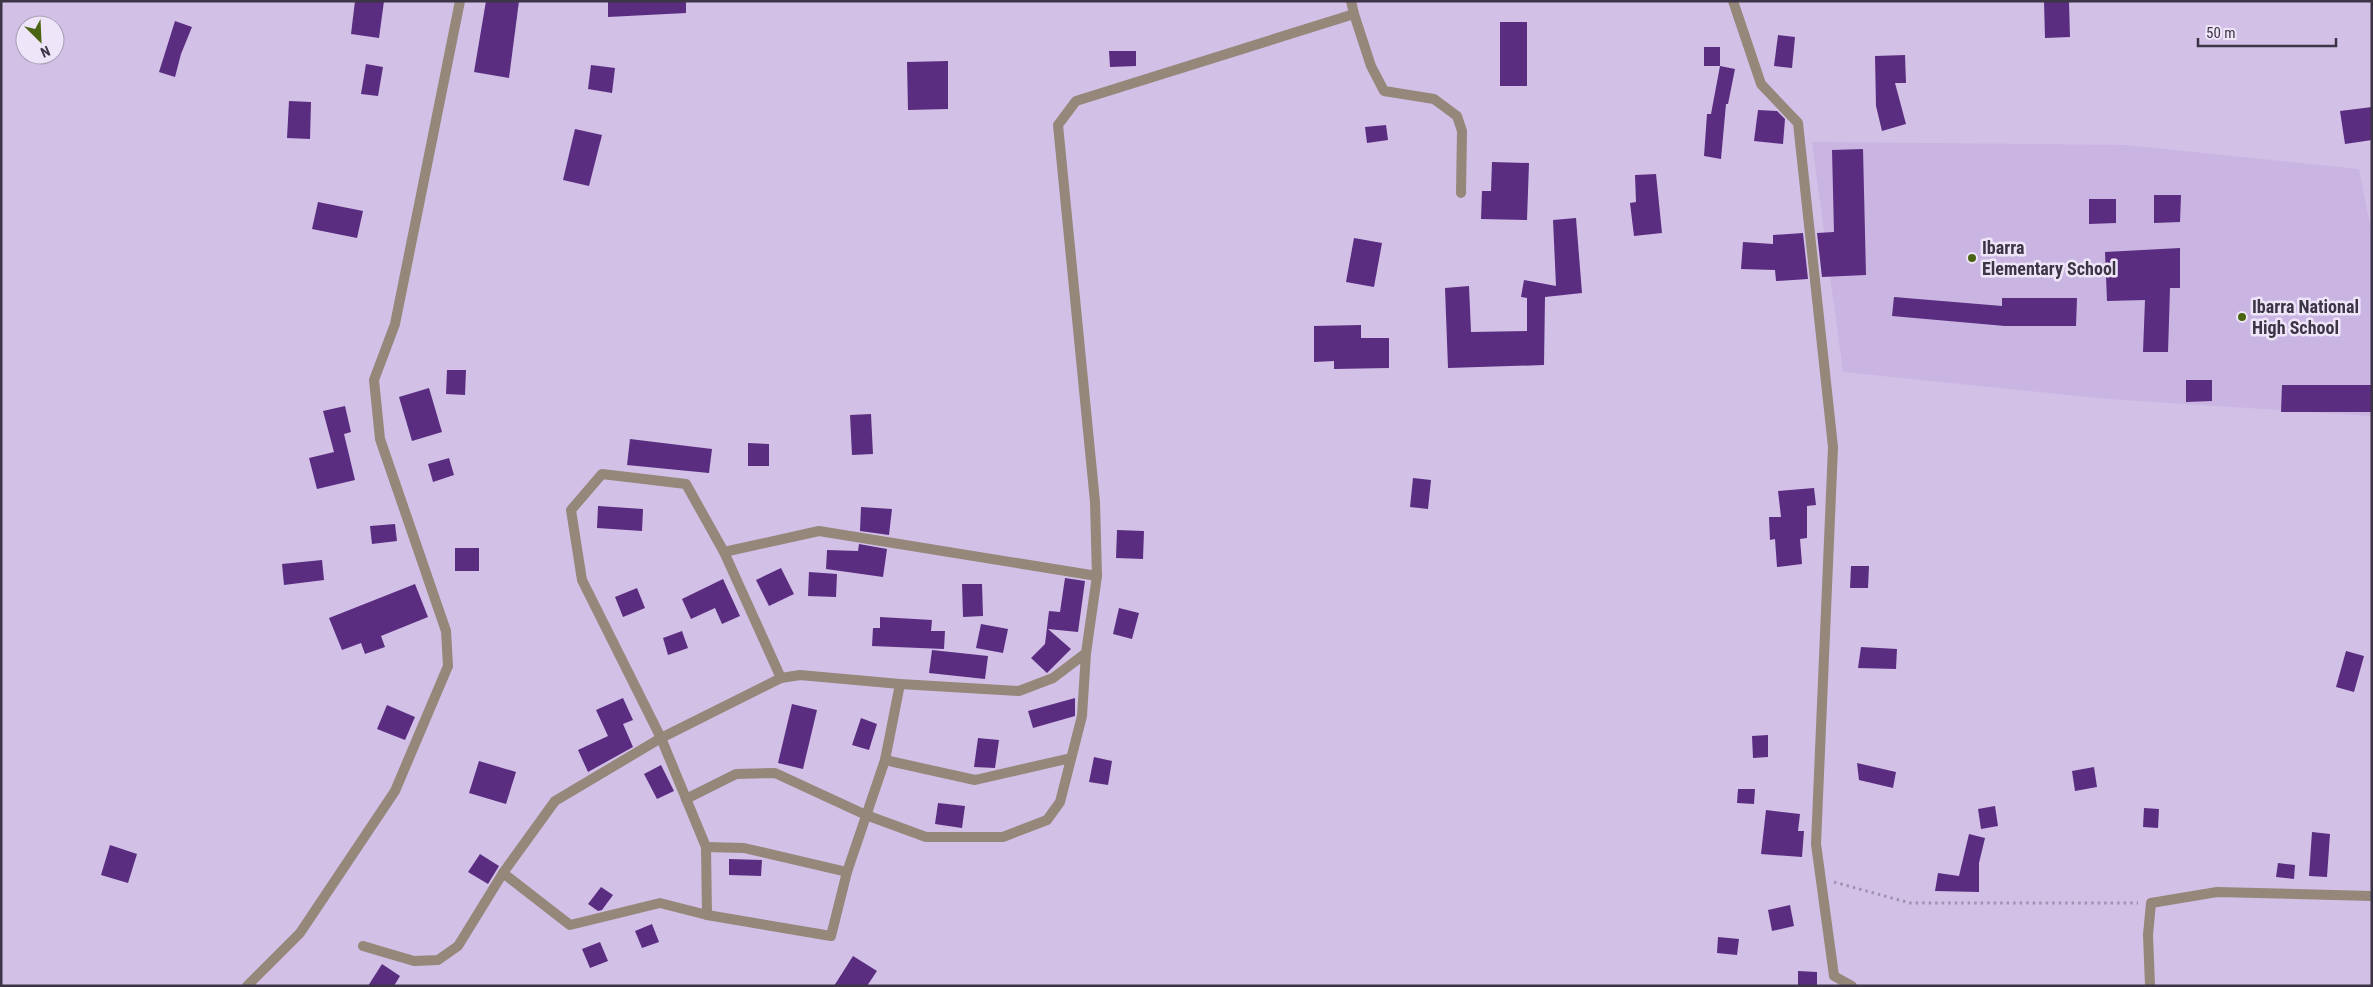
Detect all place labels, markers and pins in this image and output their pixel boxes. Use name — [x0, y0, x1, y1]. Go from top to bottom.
place label: Ibarra Elementary School — [1982, 237, 2116, 279]
marker: Ibarra Elementary School — [1966, 252, 1978, 264]
place label: Ibarra National High School — [2252, 296, 2359, 338]
marker: Ibarra National High School — [2236, 311, 2248, 323]

